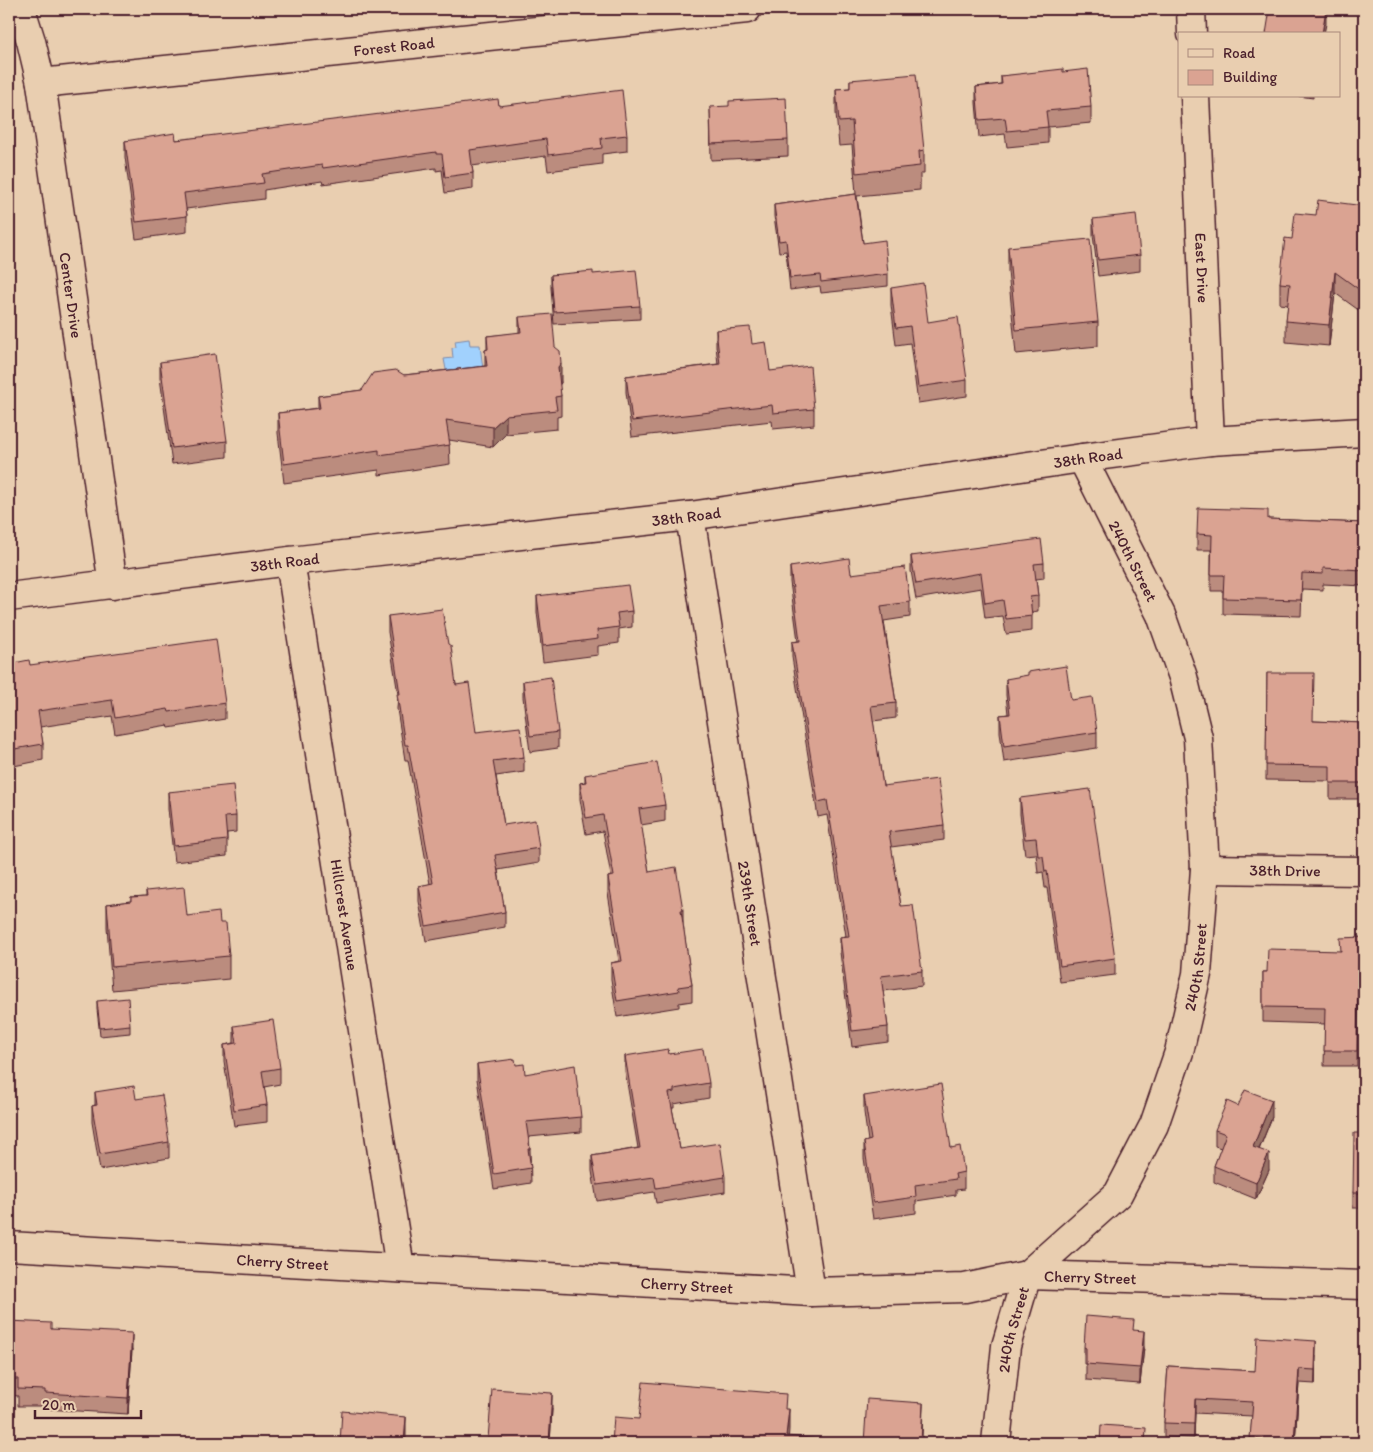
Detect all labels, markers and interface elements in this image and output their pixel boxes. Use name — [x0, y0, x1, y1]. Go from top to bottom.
street label: Forest Road — [352, 32, 436, 60]
legend — [1178, 32, 1340, 98]
text: Road — [1223, 44, 1256, 62]
text: Building — [1223, 68, 1277, 86]
street label: East Drive — [1191, 232, 1213, 304]
street label: Center Drive — [56, 251, 87, 339]
street label: 38th Road — [1052, 443, 1124, 472]
street label: 38th Road — [651, 502, 722, 530]
street label: 240th Street — [1104, 517, 1162, 605]
street label: 38th Road — [249, 548, 321, 576]
street label: Hillcrest Avenue — [327, 858, 363, 972]
street label: 239th Street — [734, 859, 766, 947]
street label: 38th Drive — [1249, 860, 1321, 880]
street label: 240th Street — [1179, 923, 1210, 1013]
street label: Cherry Street — [236, 1250, 329, 1274]
street label: Cherry Street — [1044, 1266, 1137, 1288]
street label: Cherry Street — [640, 1273, 734, 1297]
street label: 240th Street — [994, 1284, 1033, 1374]
scale bar — [35, 1387, 141, 1419]
text: 20 m — [42, 1396, 76, 1414]

